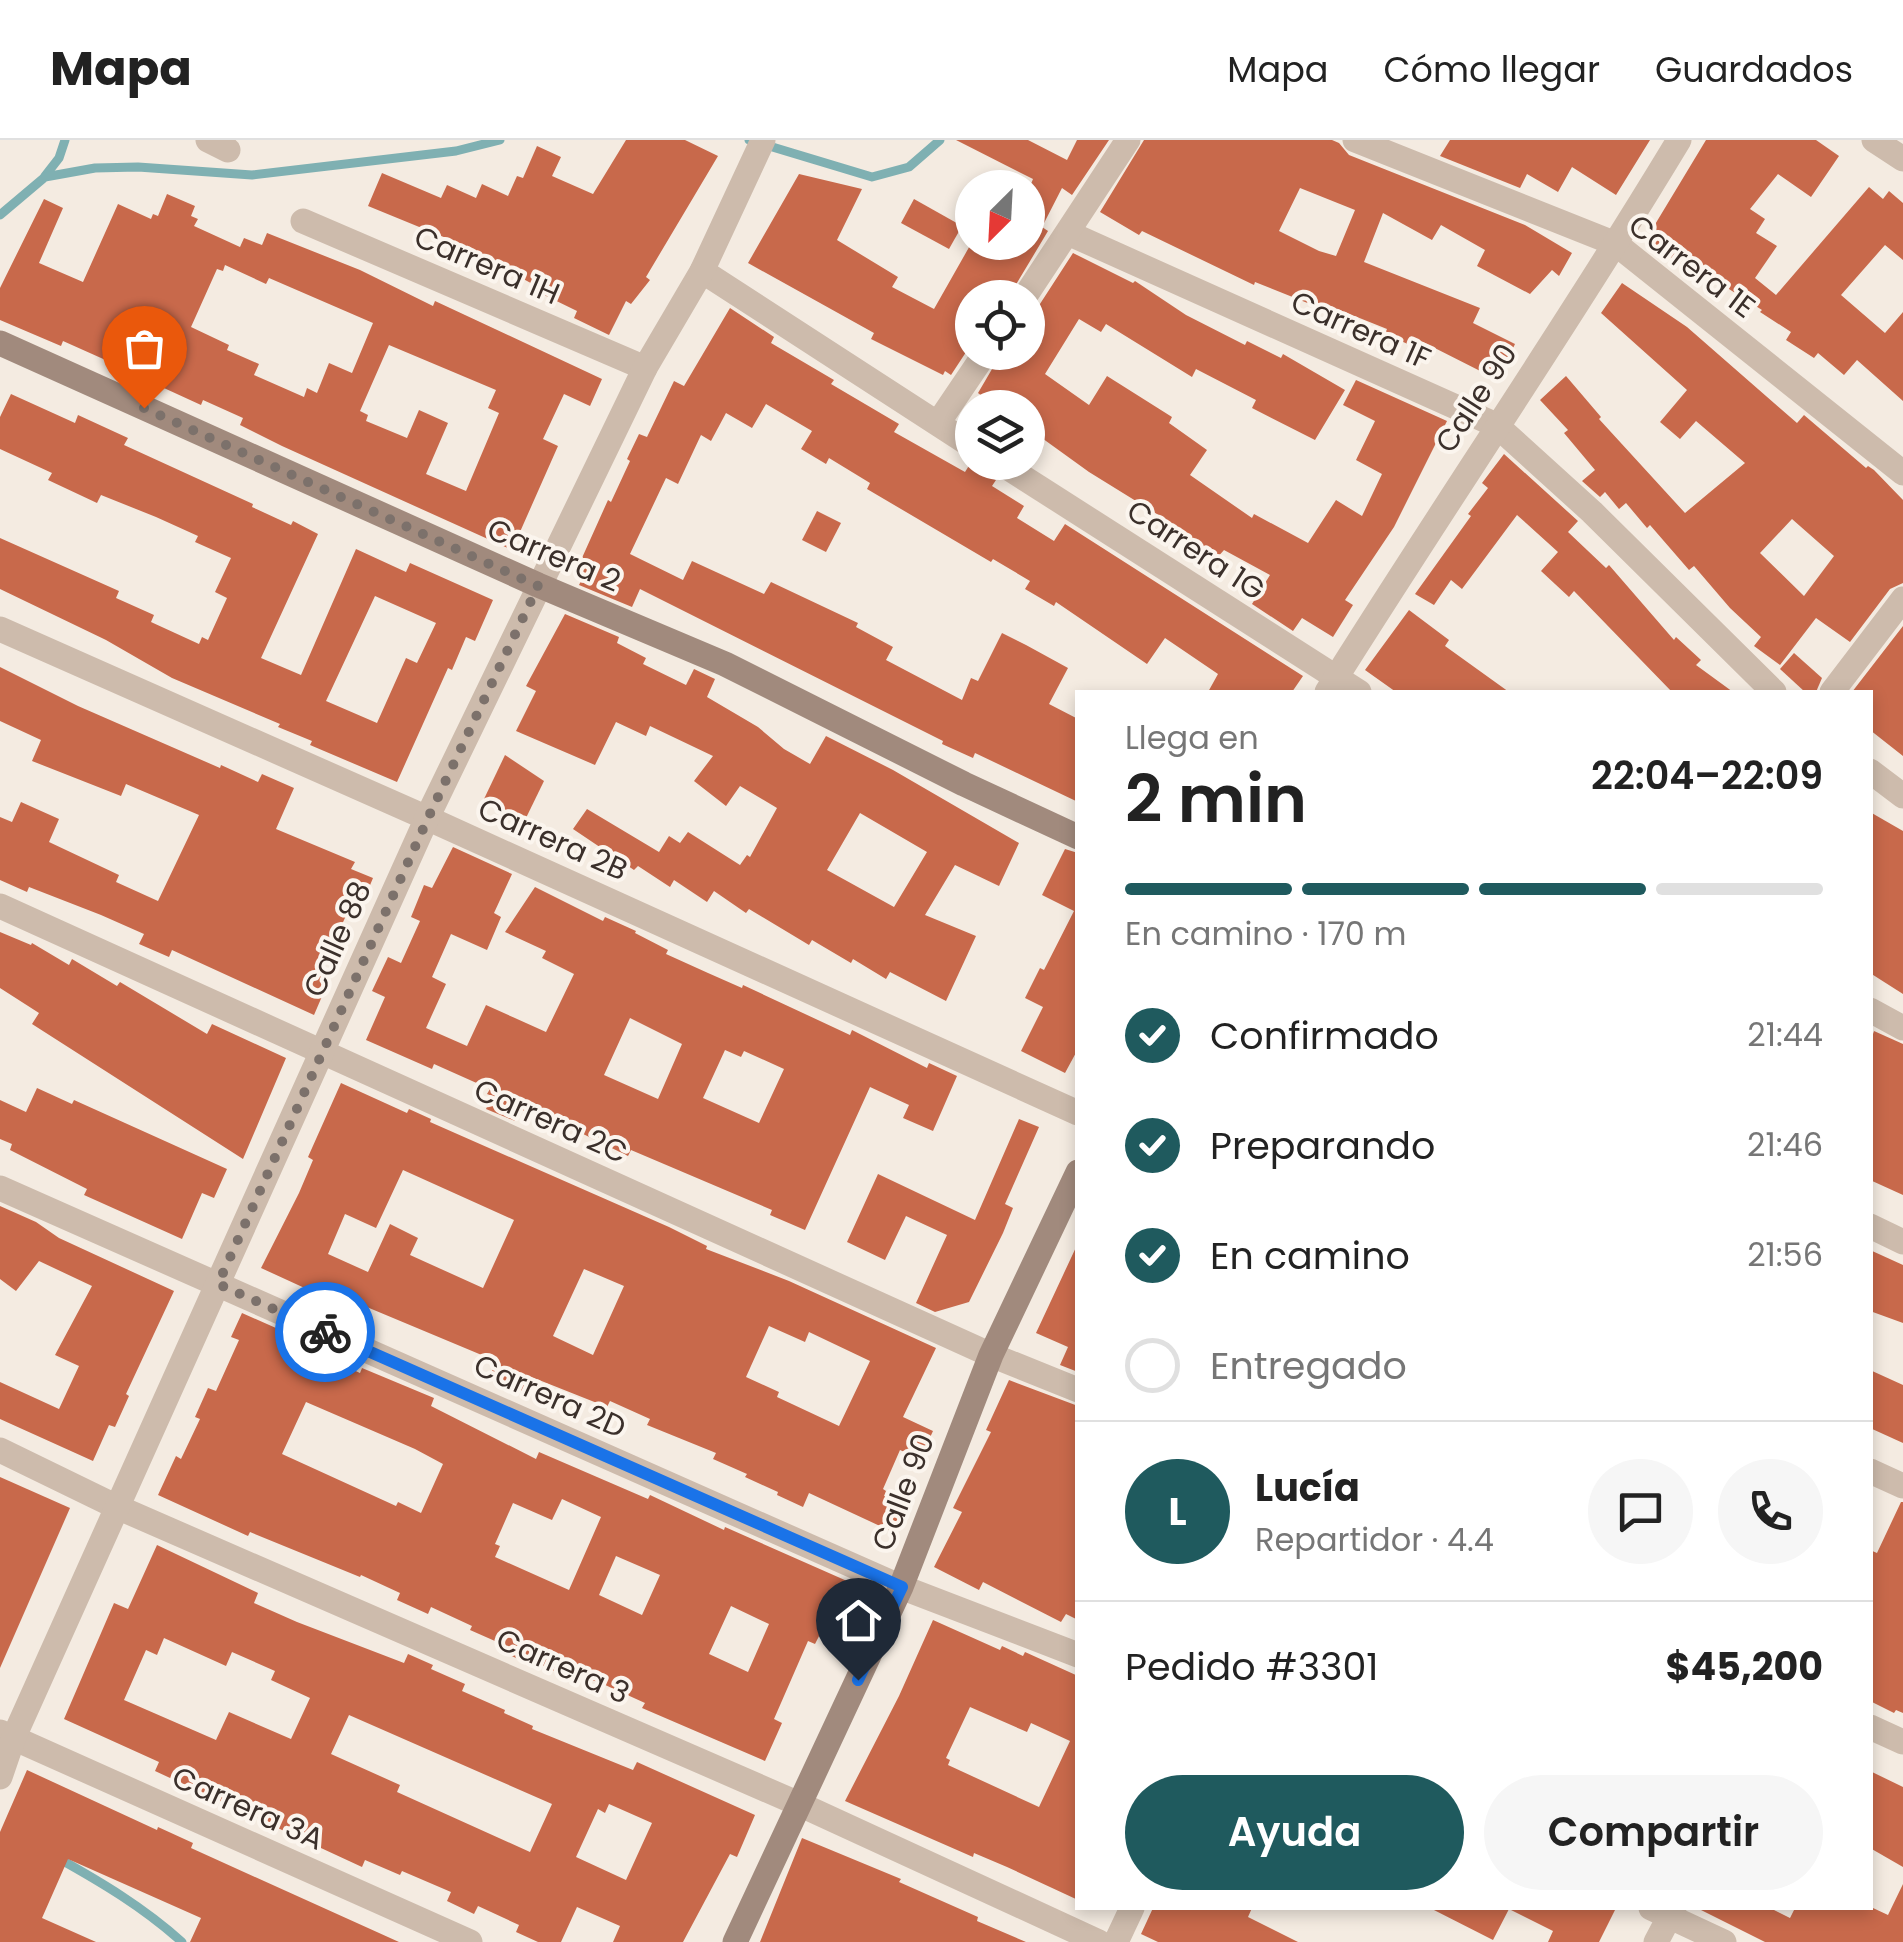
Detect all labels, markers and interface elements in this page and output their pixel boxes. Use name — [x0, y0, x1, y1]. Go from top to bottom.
text: Mapa — [50, 35, 192, 102]
text: Mapa — [1227, 45, 1328, 94]
text: Cómo llegar — [1383, 45, 1600, 94]
text: Guardados — [1655, 45, 1853, 94]
north arrow — [955, 170, 1045, 260]
map controls — [955, 170, 1045, 480]
street label: Carrera 1E — [1620, 204, 1764, 328]
street label: Carrera 1H — [408, 215, 566, 315]
button: locate — [955, 280, 1045, 370]
street label: Carrera 1F — [1284, 280, 1438, 380]
pin — [102, 306, 187, 409]
icon: bag — [117, 321, 172, 376]
street label: Calle 90 — [1425, 335, 1527, 461]
button: layers — [955, 390, 1045, 480]
street label: Carrera 1G — [1119, 489, 1273, 611]
street label: Carrera 2 — [481, 508, 627, 602]
text: Llega en — [1125, 715, 1259, 760]
text: 22:04–22:09 — [1591, 749, 1823, 802]
text: 2 min — [1125, 754, 1307, 845]
street label: Carrera 2B — [471, 787, 635, 891]
street label: Calle 88 — [292, 874, 382, 1004]
text: En camino · 170 m — [1125, 911, 1406, 956]
icon: check — [1125, 1008, 1180, 1063]
text: Confirmado — [1210, 1009, 1439, 1062]
text: 21:44 — [1747, 1012, 1823, 1057]
street label: Carrera 2C — [467, 1068, 635, 1174]
icon: check — [1125, 1118, 1180, 1173]
text: Preparando — [1210, 1119, 1435, 1172]
text: 21:46 — [1747, 1122, 1823, 1167]
icon: check — [1125, 1228, 1180, 1283]
text: En camino — [1210, 1229, 1410, 1282]
text: 21:56 — [1747, 1232, 1823, 1277]
courier — [275, 1282, 375, 1382]
icon: bike — [298, 1305, 353, 1360]
text: Entregado — [1210, 1339, 1407, 1392]
street label: Carrera 2D — [467, 1343, 633, 1449]
street label: Calle 90 — [861, 1427, 945, 1557]
button: chat — [1588, 1459, 1693, 1564]
button: phone — [1718, 1459, 1823, 1564]
text: Lucía — [1255, 1461, 1360, 1514]
text: L — [1168, 1485, 1187, 1538]
text: Repartidor · 4.4 — [1255, 1517, 1494, 1562]
pin — [816, 1578, 901, 1681]
icon: home — [831, 1593, 886, 1648]
street label: Carrera 3 — [490, 1618, 636, 1714]
text: Pedido #3301 — [1125, 1640, 1378, 1693]
text: $45,200 — [1665, 1640, 1823, 1693]
street label: Carrera 3A — [165, 1755, 331, 1861]
button: Ayuda — [1125, 1775, 1464, 1890]
button: Compartir — [1484, 1775, 1823, 1890]

